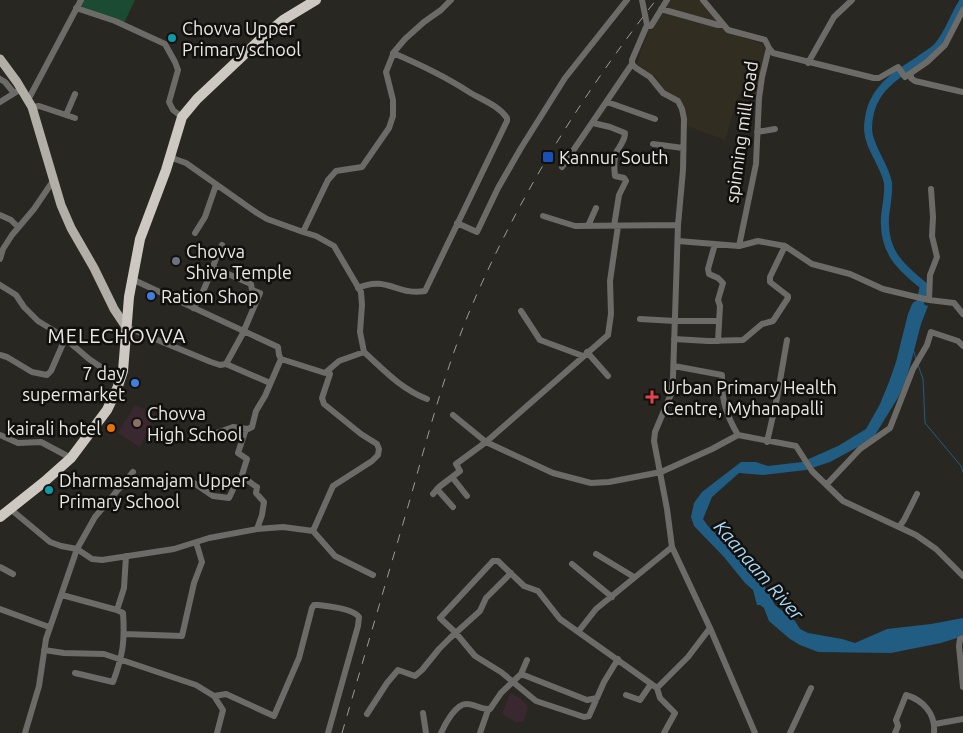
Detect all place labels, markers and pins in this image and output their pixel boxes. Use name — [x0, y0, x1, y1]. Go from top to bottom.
place label: Chovva Upper Primary school — [182, 18, 301, 59]
marker: Chovva Upper Primary school — [166, 32, 178, 44]
place label: Kannur South — [559, 147, 669, 167]
marker: Kannur South — [541, 150, 555, 164]
place label: Chovva Shiva Temple — [186, 241, 292, 282]
marker: Chovva Shiva Temple — [170, 255, 182, 267]
place label: Ration Shop — [161, 286, 259, 306]
marker: Ration Shop — [145, 290, 157, 302]
place label: 7 day supermarket — [22, 363, 125, 404]
marker: 7 day supermarket — [129, 377, 141, 389]
place label: Urban Primary Health Centre, Myhanapalli — [663, 377, 837, 418]
marker: Urban Primary Health Centre, Myhanapalli — [645, 390, 659, 404]
place label: Chovva High School — [147, 403, 243, 444]
marker: Chovva High School — [131, 417, 143, 429]
place label: kairali hotel — [7, 418, 101, 438]
marker: kairali hotel — [105, 422, 117, 434]
place label: Dharmasamajam Upper Primary School — [59, 470, 248, 511]
marker: Dharmasamajam Upper Primary School — [43, 484, 55, 496]

